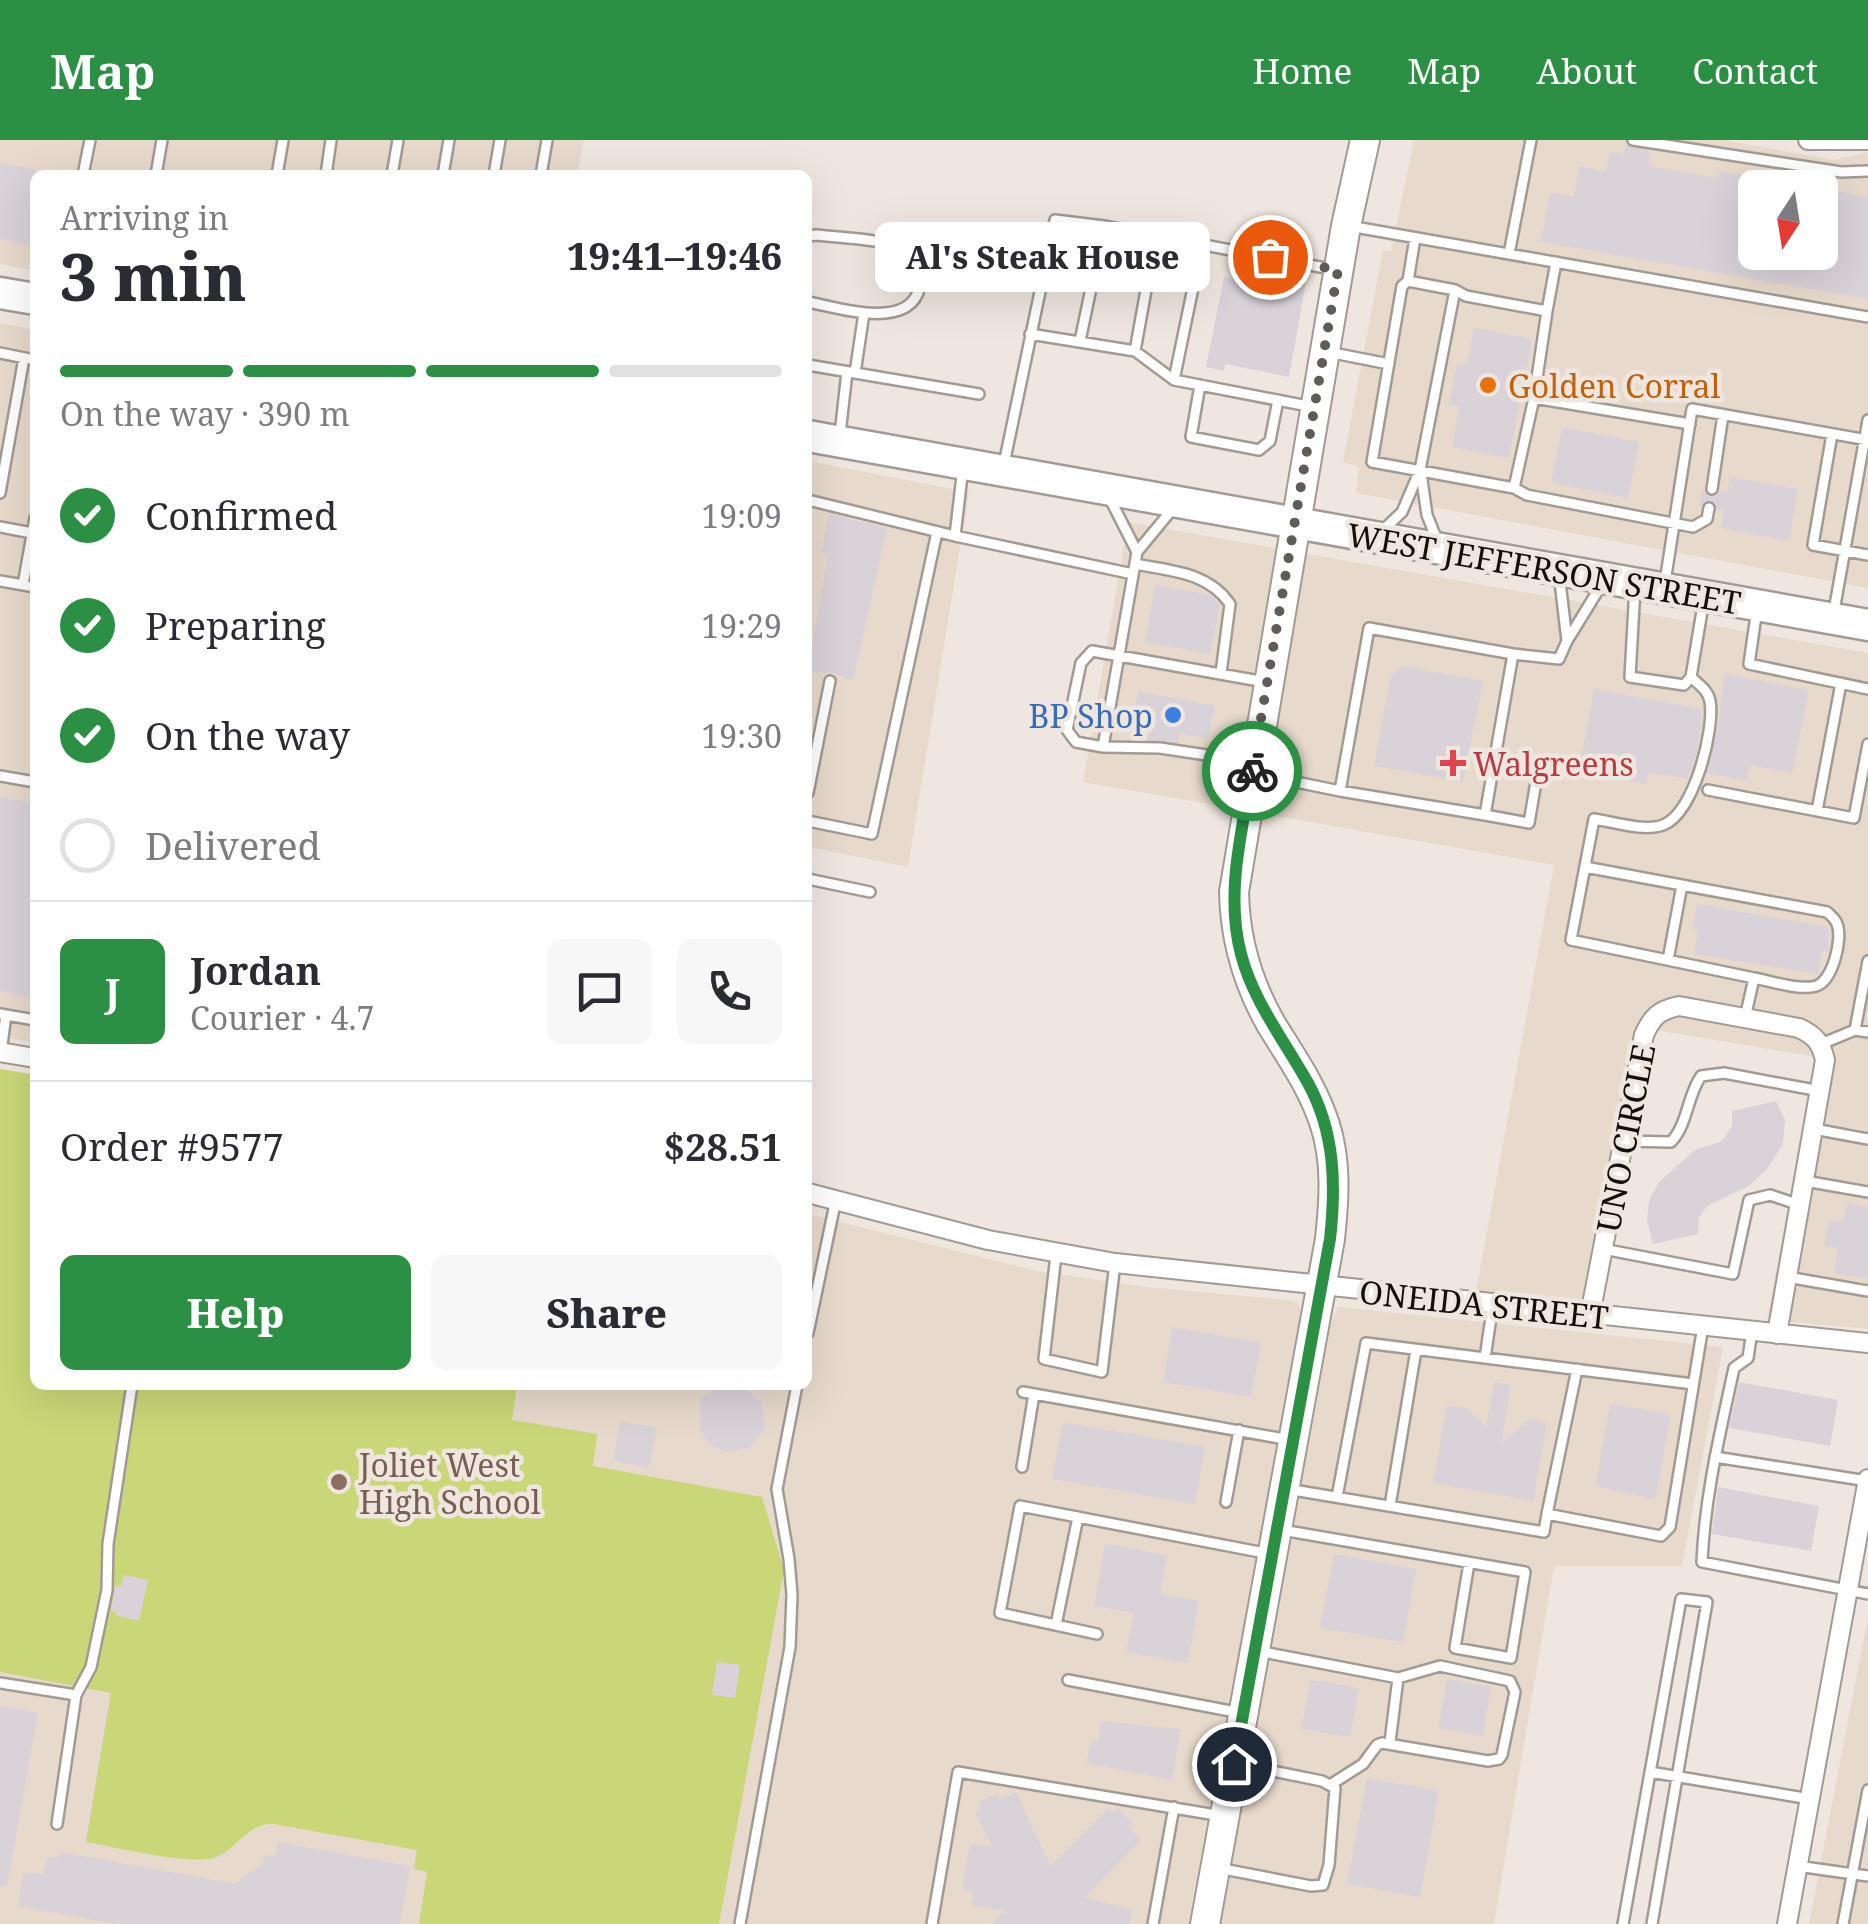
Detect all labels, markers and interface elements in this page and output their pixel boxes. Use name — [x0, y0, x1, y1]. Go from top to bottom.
text: Map — [50, 38, 155, 103]
text: Home — [1252, 47, 1352, 94]
text: Map — [1407, 47, 1481, 94]
text: About — [1536, 47, 1637, 94]
text: Contact — [1692, 47, 1818, 94]
north arrow — [1738, 170, 1838, 270]
map controls — [1738, 170, 1838, 270]
text: Arriving in — [60, 196, 229, 239]
pin — [1228, 215, 1313, 300]
callout: Al's Steak House — [875, 222, 1210, 292]
text: 19:41–19:46 — [567, 229, 782, 281]
icon: bag — [1243, 230, 1298, 285]
text: 3 min — [60, 232, 247, 320]
text: Al's Steak House — [905, 235, 1180, 278]
place label: Golden Corral — [1508, 364, 1721, 407]
marker: Golden Corral — [1477, 374, 1499, 396]
text: On the way · 390 m — [60, 392, 350, 435]
icon: check — [60, 488, 115, 543]
text: Confirmed — [145, 489, 337, 541]
text: 19:09 — [701, 494, 782, 537]
street label: WEST JEFFERSON STREET — [1344, 512, 1744, 624]
icon: check — [60, 598, 115, 653]
text: Preparing — [145, 599, 326, 651]
text: 19:29 — [701, 604, 782, 647]
place label: BP Shop — [1029, 694, 1153, 737]
marker: BP Shop — [1162, 704, 1184, 726]
icon: check — [60, 708, 115, 763]
text: On the way — [145, 709, 350, 761]
text: 19:30 — [701, 714, 782, 757]
courier — [1202, 721, 1302, 821]
place label: Walgreens — [1473, 742, 1634, 785]
icon: bike — [1225, 744, 1280, 799]
marker: Walgreens — [1442, 752, 1464, 774]
text: Delivered — [145, 819, 321, 871]
button: chat — [547, 939, 652, 1044]
button: phone — [677, 939, 782, 1044]
text: Jordan — [190, 944, 321, 996]
text: J — [105, 965, 120, 1017]
text: Courier · 4.7 — [190, 996, 374, 1039]
street label: UNO CIRCLE — [1586, 1040, 1664, 1236]
text: Order #9577 — [60, 1120, 284, 1172]
text: $28.51 — [663, 1120, 782, 1172]
button: Help — [60, 1255, 411, 1370]
button: Share — [431, 1255, 782, 1370]
street label: ONEIDA STREET — [1357, 1270, 1611, 1338]
place label: Joliet West High School — [358, 1443, 541, 1523]
marker: Joliet West High School — [328, 1471, 350, 1493]
pin — [1192, 1722, 1277, 1807]
icon: home — [1207, 1737, 1262, 1792]

